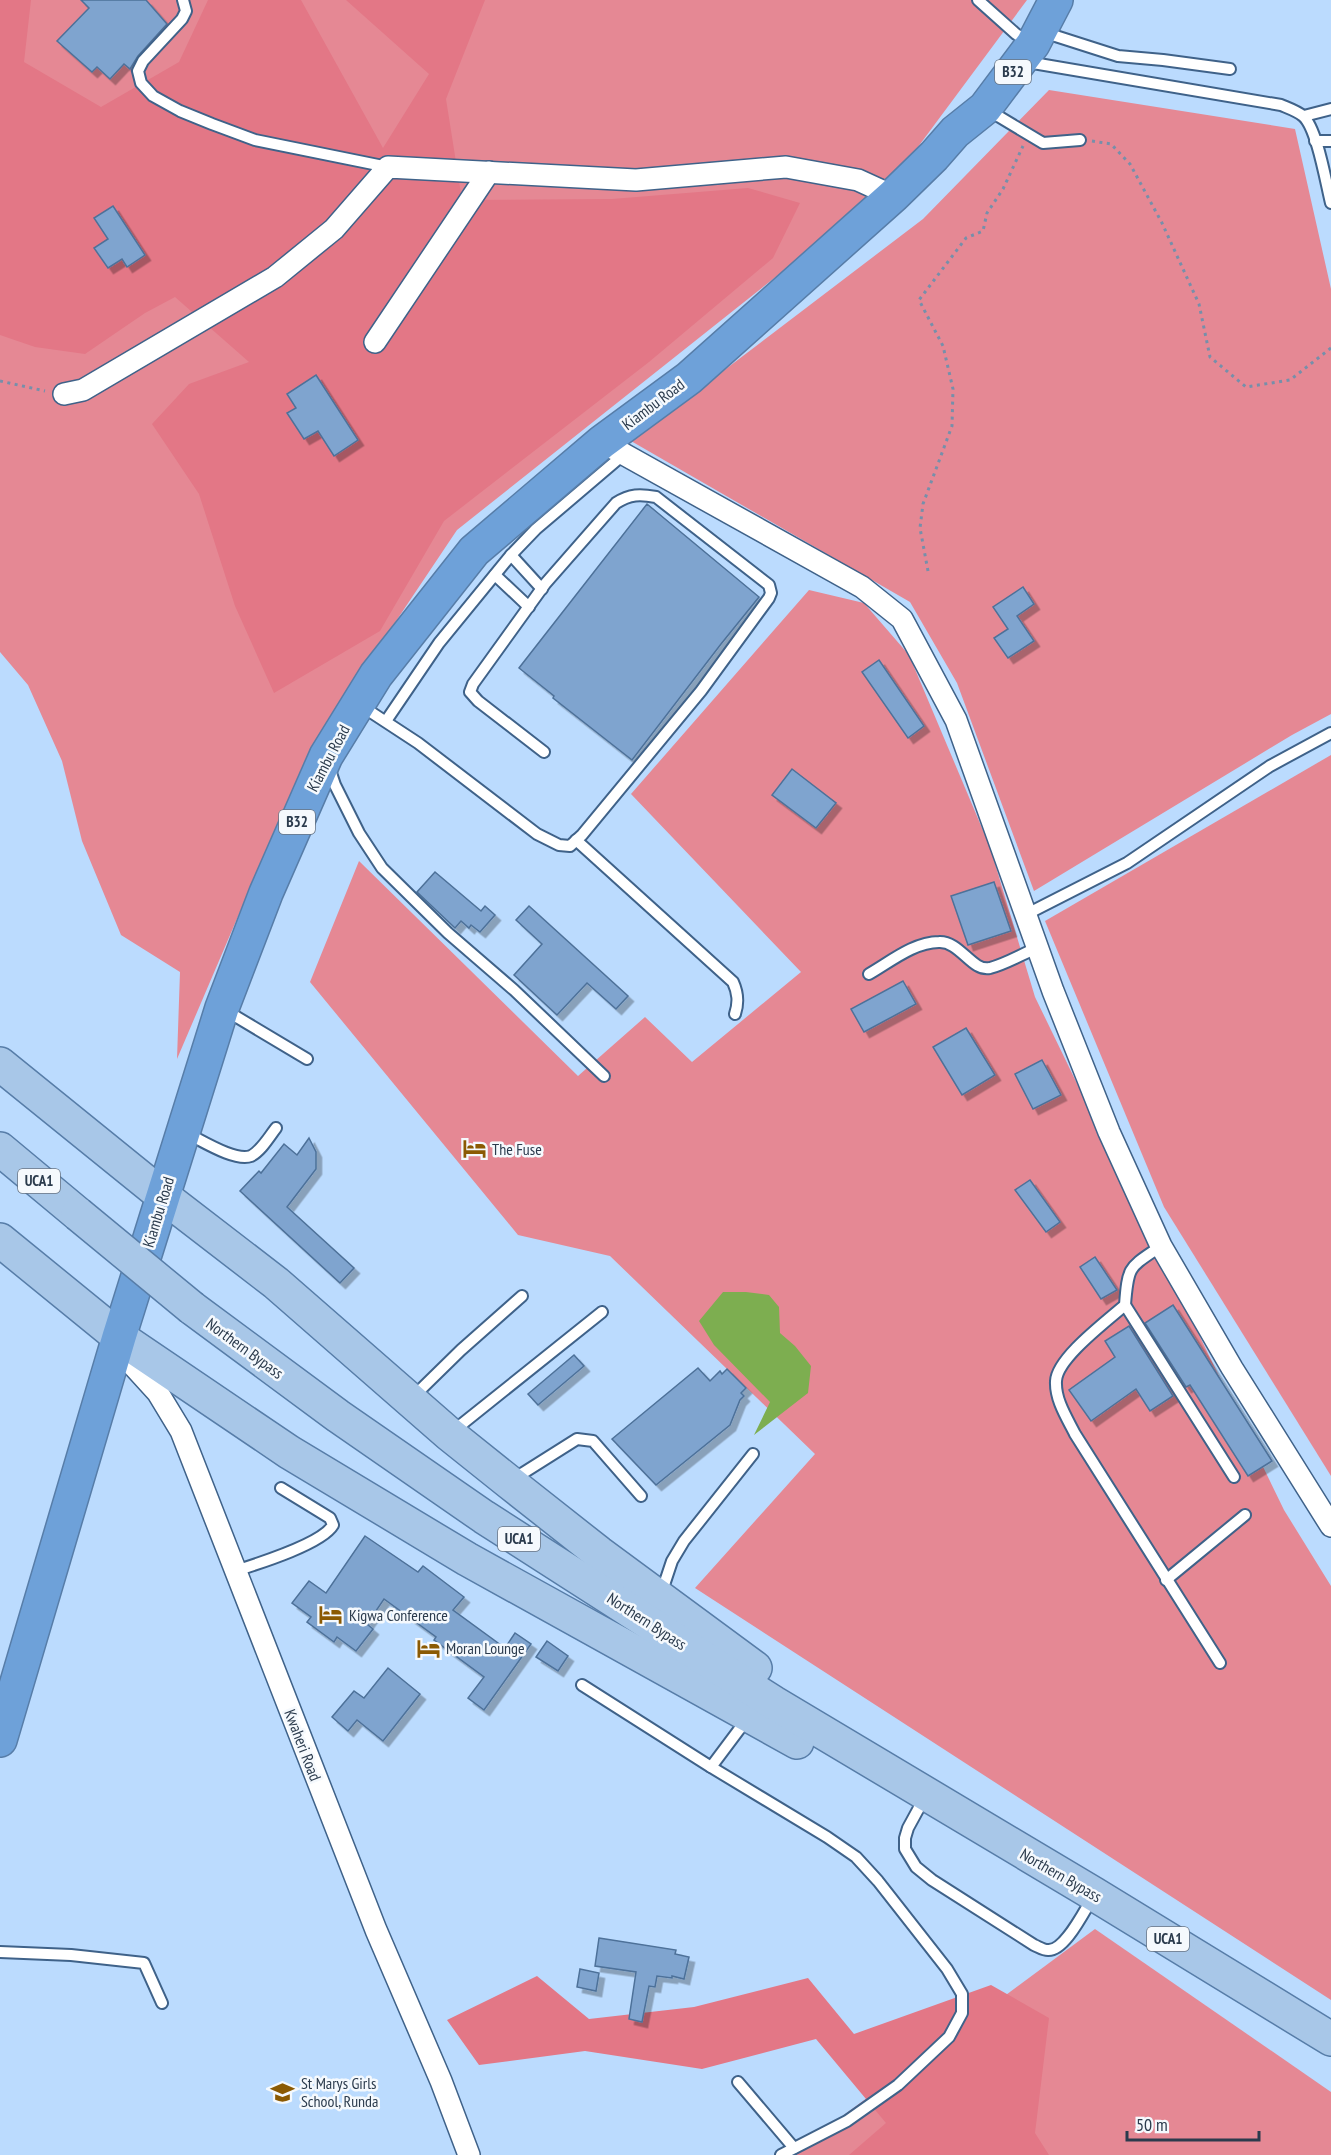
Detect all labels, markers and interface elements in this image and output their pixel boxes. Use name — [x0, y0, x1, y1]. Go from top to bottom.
road number: B32 — [995, 60, 1031, 84]
street label: Kiambu Road — [618, 374, 688, 434]
street label: Kiambu Road — [302, 721, 354, 795]
road number: B32 — [279, 810, 315, 834]
hotel icon: The Fuse — [461, 1136, 487, 1162]
place label: The Fuse — [492, 1139, 542, 1159]
road number: UCA1 — [18, 1169, 60, 1193]
street label: Kiambu Road — [138, 1174, 178, 1250]
street label: Northern Bypass — [202, 1313, 288, 1383]
road number: UCA1 — [498, 1527, 540, 1551]
street label: Northern Bypass — [603, 1588, 691, 1654]
hotel icon: Kigwa Conference — [318, 1602, 344, 1628]
place label: Kigwa Conference — [349, 1605, 448, 1625]
hotel icon: Moran Lounge — [415, 1635, 441, 1661]
place label: Moran Lounge — [446, 1638, 525, 1658]
street label: Kwaheri Road — [280, 1706, 326, 1784]
street label: Northern Bypass — [1017, 1844, 1105, 1906]
road number: UCA1 — [1147, 1927, 1189, 1951]
place label: St Marys Girls School, Runda — [301, 2073, 378, 2111]
school or university icon: St Marys Girls School, Runda — [270, 2079, 296, 2105]
scale bar — [1127, 2104, 1259, 2142]
text: 50 m — [1136, 2113, 1168, 2136]

